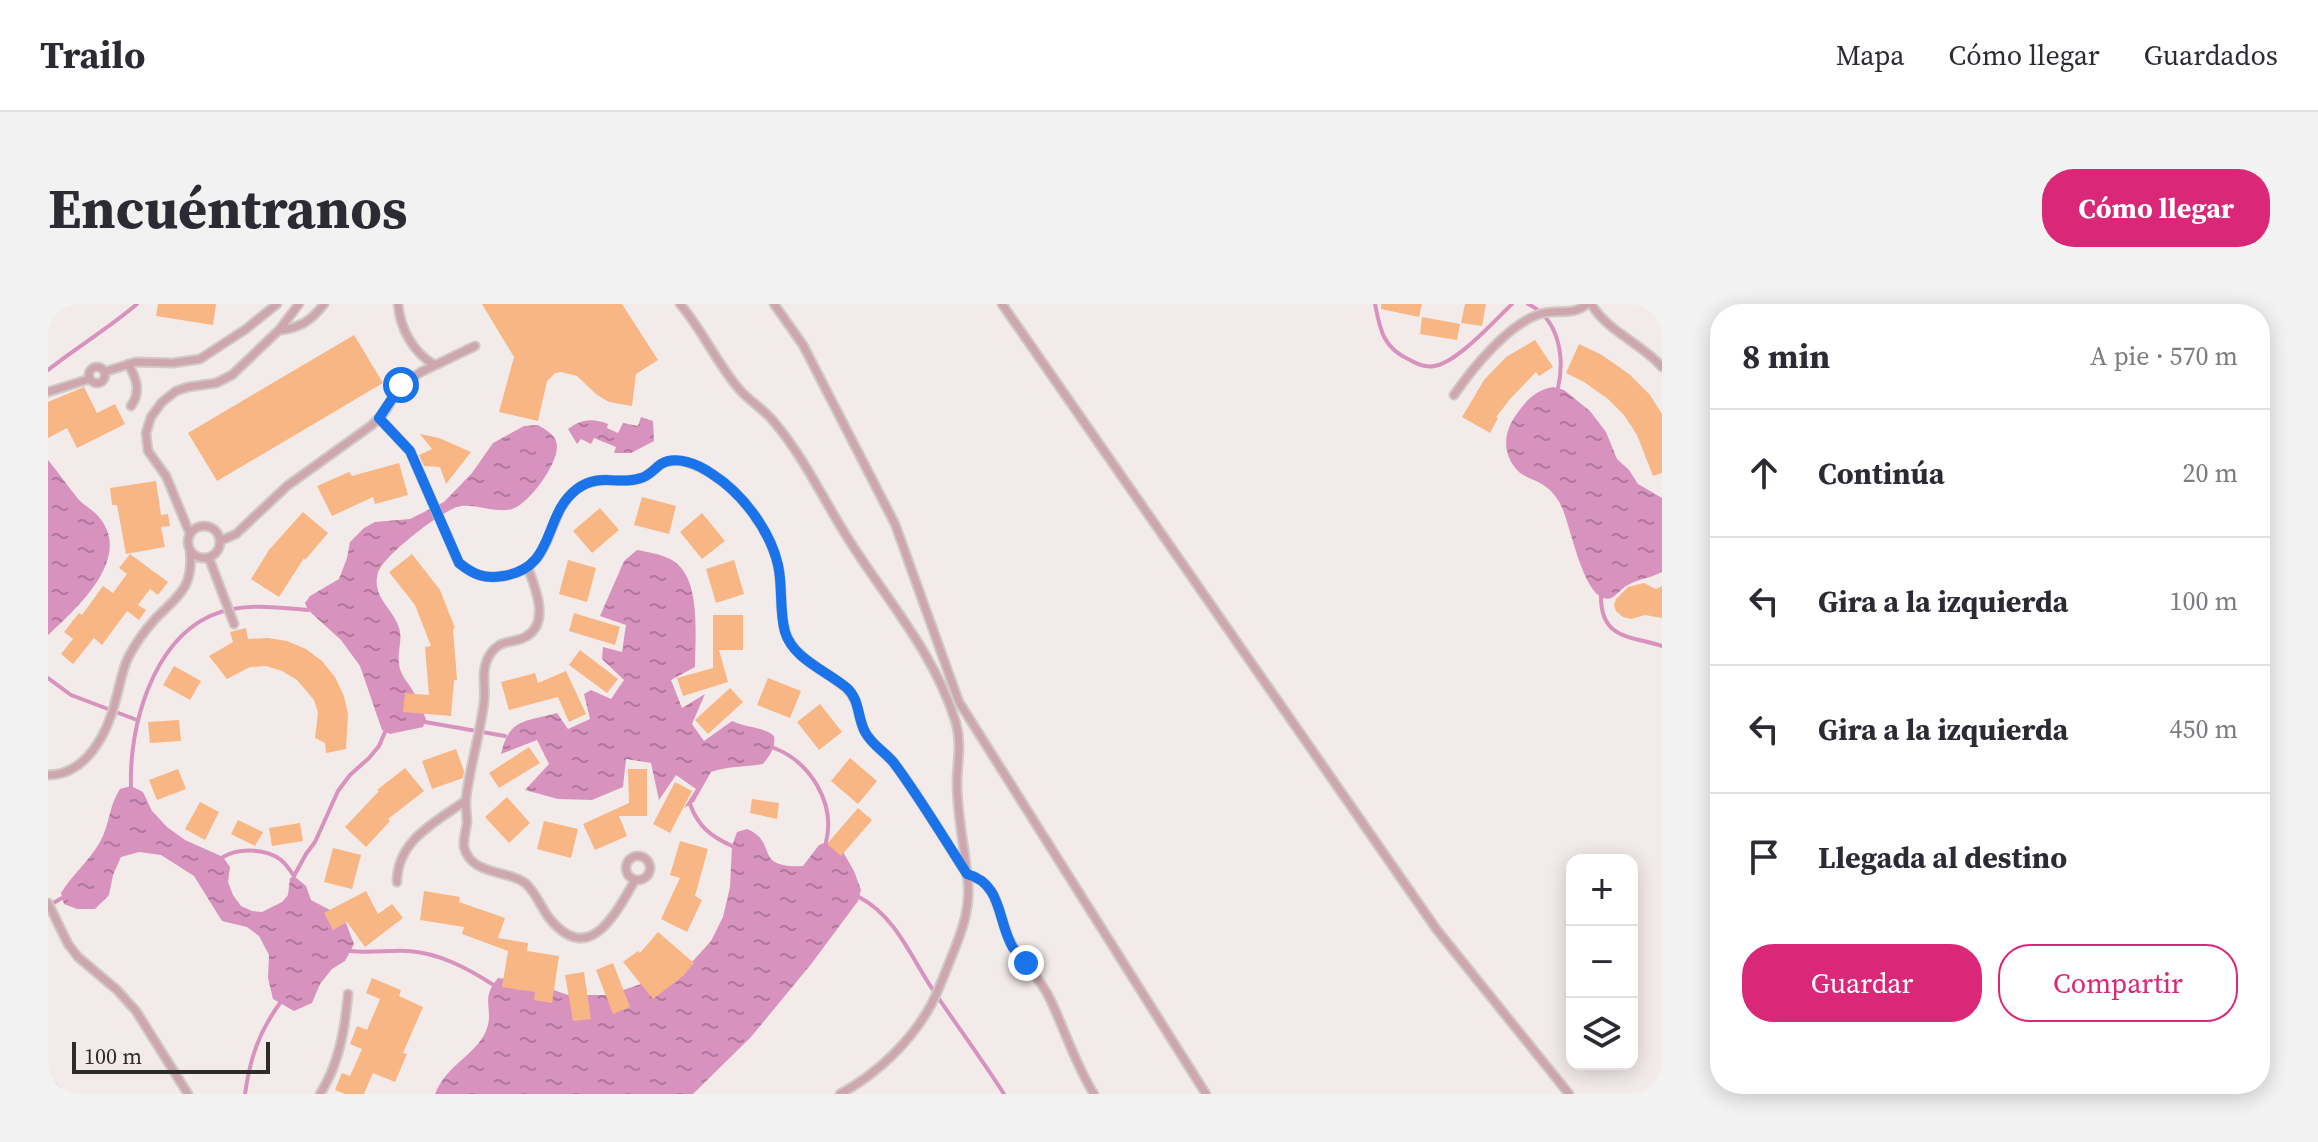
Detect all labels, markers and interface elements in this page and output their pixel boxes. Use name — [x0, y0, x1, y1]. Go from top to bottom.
text: Trailo — [40, 29, 145, 81]
text: Mapa — [1836, 36, 1905, 74]
text: Cómo llegar — [1949, 36, 2100, 74]
text: Guardados — [2144, 36, 2278, 74]
button: Cómo llegar — [2042, 169, 2270, 247]
text: Encuéntranos — [48, 170, 407, 247]
text: 8 min — [1742, 333, 1830, 379]
text: A pie · 570 m — [2090, 338, 2238, 374]
route start — [383, 367, 419, 403]
icon: ahead — [1742, 451, 1786, 495]
text: Continúa — [1818, 453, 1945, 494]
text: 20 m — [2183, 455, 2238, 491]
icon: left — [1742, 579, 1786, 623]
text: Gira a la izquierda — [1818, 581, 2068, 622]
text: 100 m — [2170, 583, 2238, 619]
icon: left — [1742, 707, 1786, 751]
text: Gira a la izquierda — [1818, 709, 2068, 750]
text: 450 m — [2170, 711, 2238, 747]
icon: arrive — [1742, 835, 1786, 879]
text: Llegada al destino — [1818, 837, 2067, 878]
map controls — [1566, 854, 1638, 1070]
button: + — [1566, 854, 1638, 926]
button: − — [1566, 926, 1638, 998]
button: Guardar — [1742, 944, 1982, 1022]
button: Compartir — [1998, 944, 2238, 1022]
route end — [1008, 945, 1044, 981]
button: layers — [1566, 998, 1638, 1070]
scale bar — [72, 1038, 270, 1074]
text: 100 m — [84, 1041, 142, 1071]

